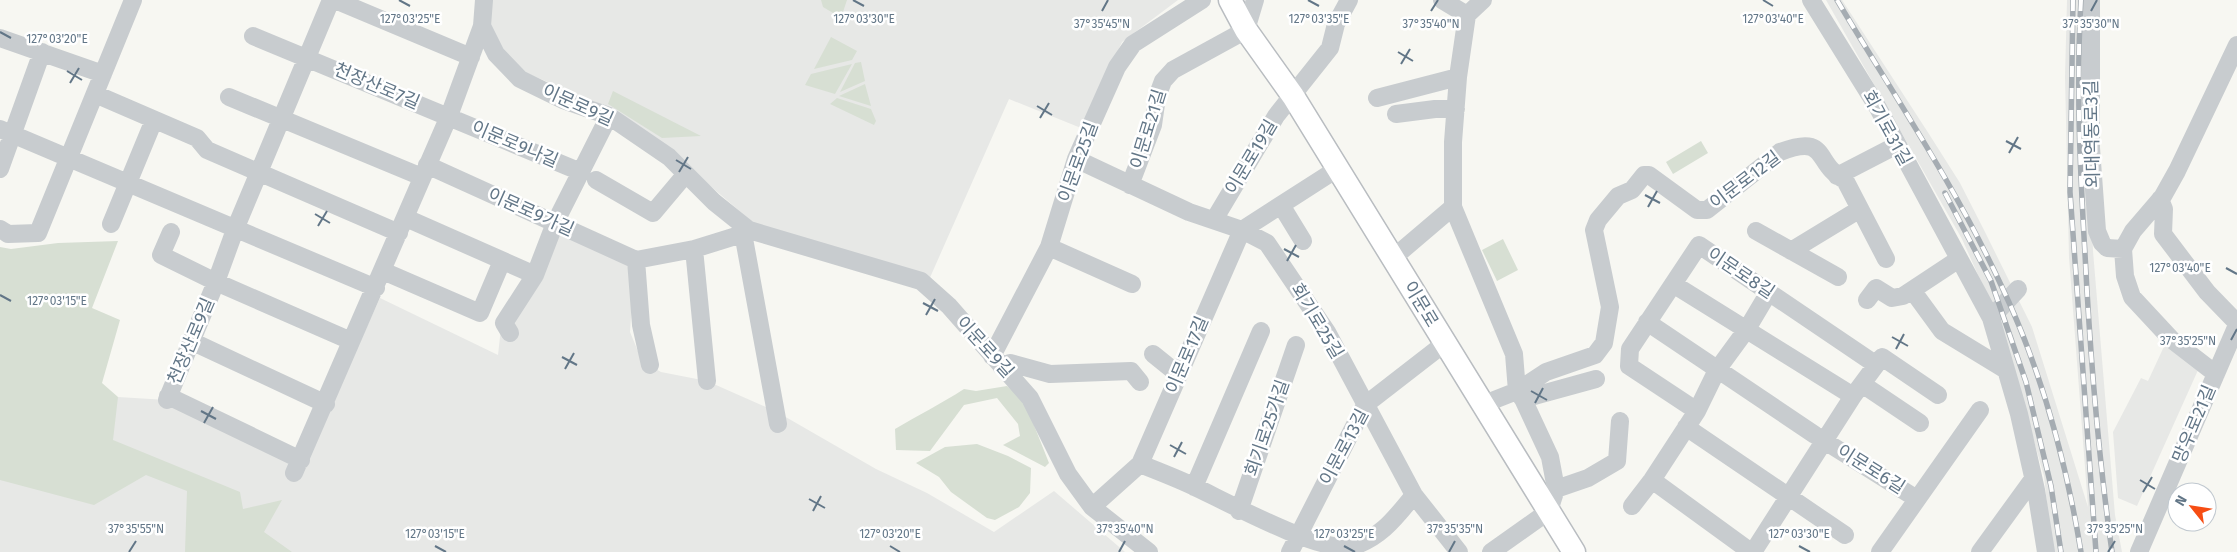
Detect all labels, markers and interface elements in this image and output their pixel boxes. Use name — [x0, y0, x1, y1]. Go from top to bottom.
text: 127°03'25"E — [380, 12, 440, 26]
text: 127°03'30"E — [833, 12, 895, 26]
text: 127°03'35"E — [1289, 12, 1349, 26]
text: 127°03'40"E — [1742, 12, 1804, 26]
text: 37°35'45"N — [1074, 17, 1130, 31]
text: 37°35'40"N — [1402, 17, 1460, 31]
text: 37°35'30"N — [2062, 17, 2120, 31]
text: 127°03'20"E — [26, 32, 88, 46]
street label: 천장산로7길 — [331, 58, 423, 114]
street label: 이문로9길 — [539, 80, 617, 130]
street label: 외대역동로3길 — [2080, 80, 2104, 188]
street label: 이문로21길 — [1125, 86, 1171, 172]
street label: 회기로31길 — [1857, 87, 1917, 169]
street label: 이문로9나길 — [468, 116, 562, 172]
street label: 이문로19길 — [1220, 116, 1282, 198]
street label: 이문로25길 — [1053, 119, 1103, 205]
street label: 이문로12길 — [1705, 146, 1785, 214]
street label: 이문로9가길 — [484, 183, 578, 241]
street label: 이문로8길 — [1703, 243, 1779, 303]
text: 127°03'40"E — [2149, 261, 2211, 275]
street label: 이문로 — [1399, 277, 1443, 331]
street label: 회기로25길 — [1286, 279, 1348, 363]
text: 127°03'15"E — [27, 294, 87, 308]
street label: 천장산로9길 — [163, 294, 219, 388]
street label: 이문로9길 — [951, 312, 1019, 382]
street label: 이문로17길 — [1161, 313, 1213, 397]
text: 37°35'25"N — [2160, 334, 2216, 348]
street label: 회기로25가길 — [1240, 377, 1294, 479]
street label: 망우로21길 — [2168, 382, 2220, 466]
street label: 이문로13길 — [1315, 405, 1373, 489]
street label: 이문로6길 — [1833, 440, 1909, 498]
north arrow — [2167, 482, 2217, 532]
text: N — [2171, 492, 2191, 509]
text: 37°35'55"N — [108, 522, 164, 536]
text: 37°35'40"N — [1096, 522, 1154, 536]
text: 37°35'35"N — [1427, 522, 1483, 536]
text: 37°35'25"N — [2087, 522, 2143, 536]
text: 127°03'15"E — [405, 527, 465, 541]
text: 127°03'20"E — [859, 527, 921, 541]
text: 127°03'25"E — [1314, 527, 1374, 541]
text: 127°03'30"E — [1768, 527, 1830, 541]

